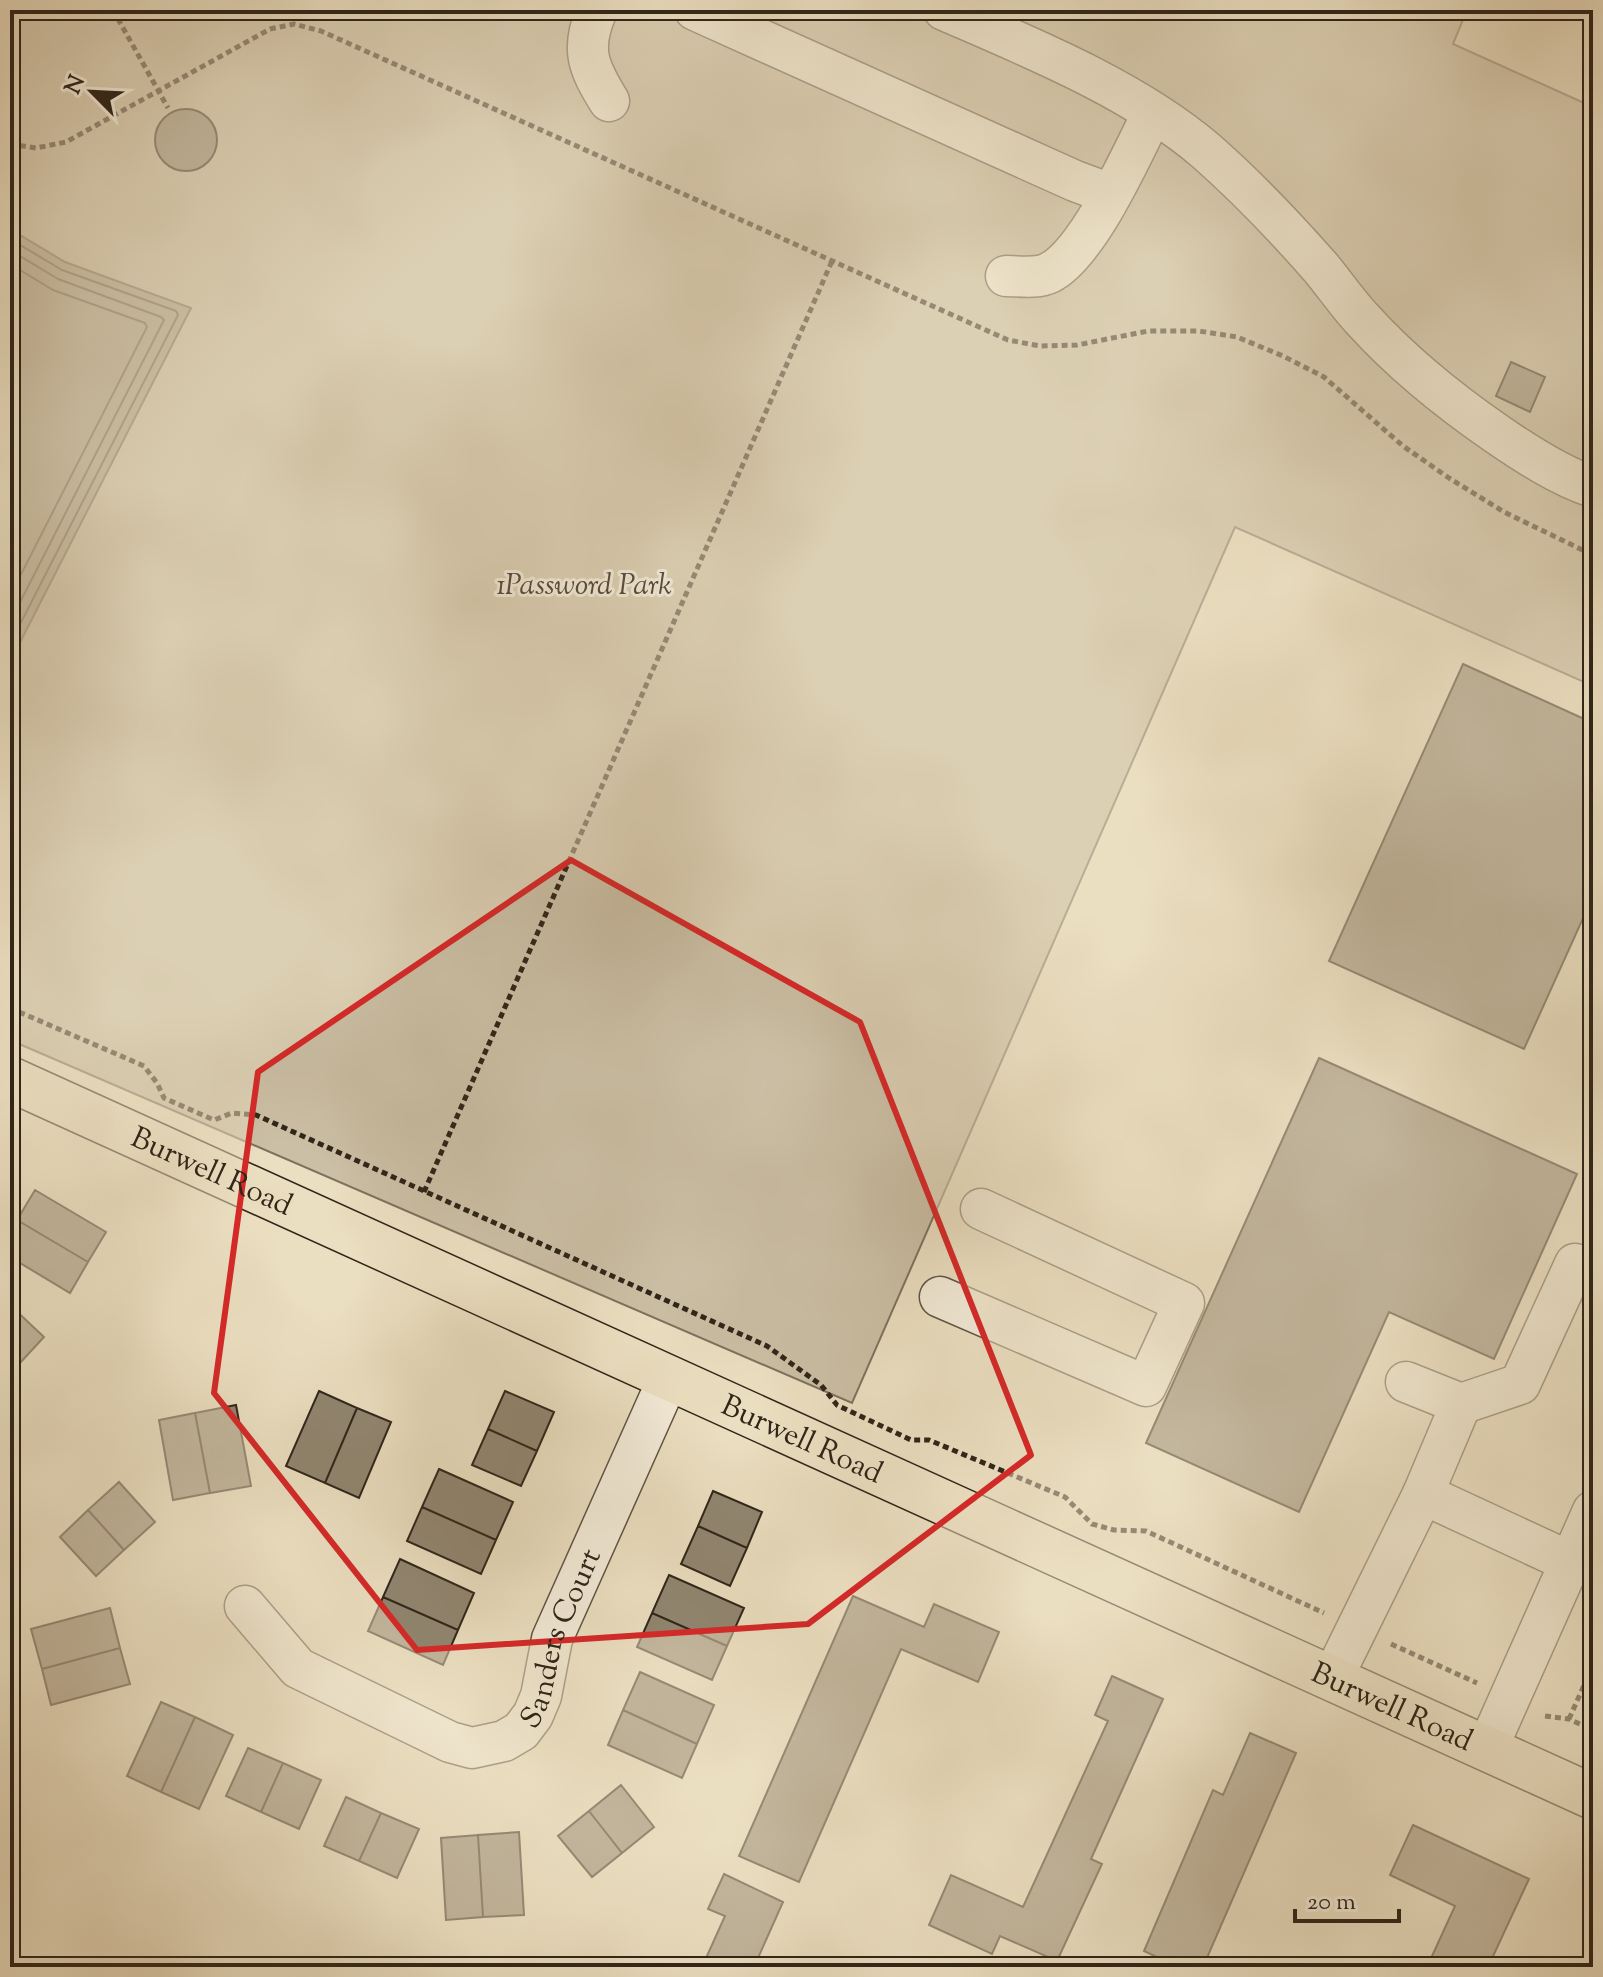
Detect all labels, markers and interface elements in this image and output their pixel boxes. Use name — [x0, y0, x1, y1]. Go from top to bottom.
north arrow — [52, 52, 132, 132]
text: N — [58, 70, 95, 100]
park label: 1Password Park — [496, 565, 672, 608]
street label: Burwell Road — [123, 1118, 299, 1228]
street label: Burwell Road — [713, 1385, 889, 1496]
street label: Sanders Court — [511, 1542, 614, 1739]
street label: Burwell Road — [1304, 1653, 1479, 1764]
scale bar — [1295, 1873, 1399, 1923]
text: 20 m — [1307, 1886, 1356, 1920]

